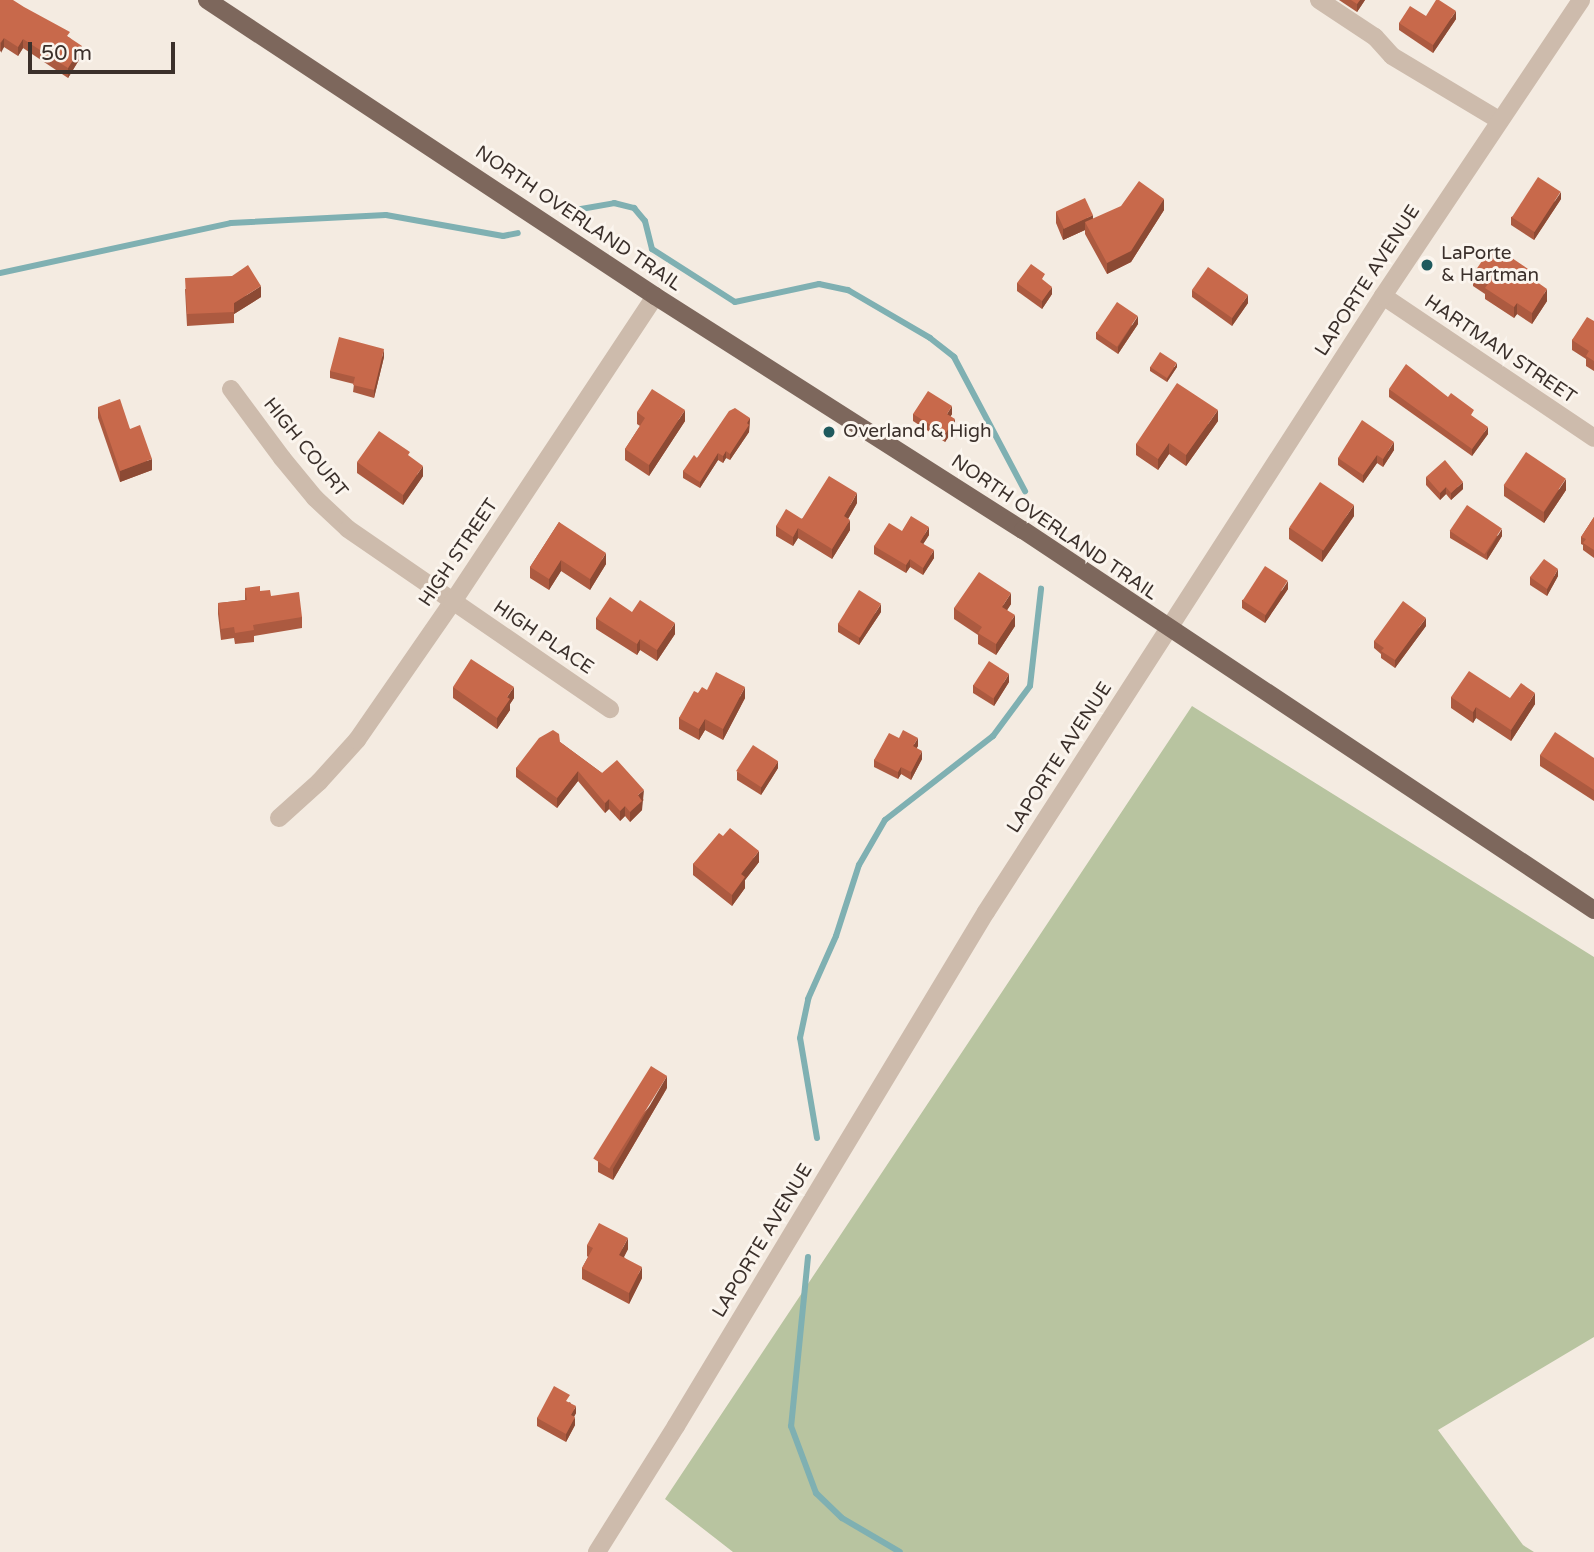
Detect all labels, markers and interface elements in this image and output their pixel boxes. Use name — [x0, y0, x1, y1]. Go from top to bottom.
scale bar — [32, 28, 178, 72]
text: 50 m — [41, 41, 92, 66]
street label: NORTH OVERLAND TRAIL — [471, 141, 685, 297]
street label: LAPORTE AVENUE — [1311, 201, 1425, 361]
place label: LaPorte & Hartman — [1441, 243, 1539, 287]
marker: LaPorte & Hartman — [1419, 257, 1435, 273]
street label: HARTMAN STREET — [1420, 291, 1580, 409]
street label: HIGH COURT — [258, 394, 352, 502]
place label: Overland & High — [843, 421, 992, 443]
marker: Overland & High — [821, 424, 837, 440]
street label: NORTH OVERLAND TRAIL — [947, 450, 1161, 606]
street label: HIGH STREET — [415, 495, 503, 611]
street label: HIGH PLACE — [489, 596, 597, 680]
street label: LAPORTE AVENUE — [1003, 678, 1117, 838]
street label: LAPORTE AVENUE — [708, 1160, 818, 1322]

